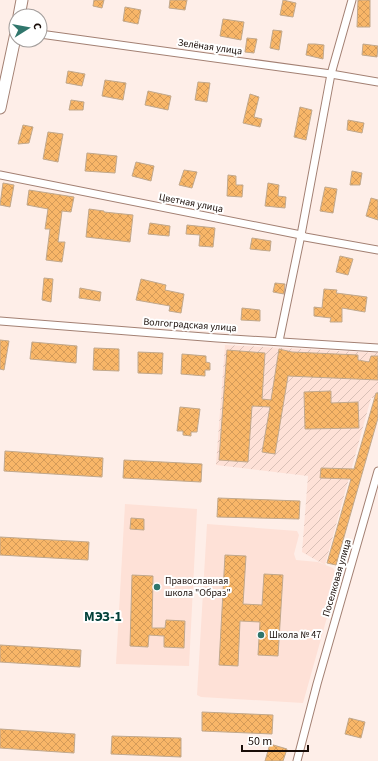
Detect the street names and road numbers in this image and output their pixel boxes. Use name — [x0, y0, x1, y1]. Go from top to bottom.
street label: Зелёная улица — [177, 36, 243, 58]
street label: Цветная улица — [158, 190, 224, 216]
street label: Волгоградская улица — [143, 315, 237, 335]
street label: Поселковая улица — [319, 538, 355, 618]

